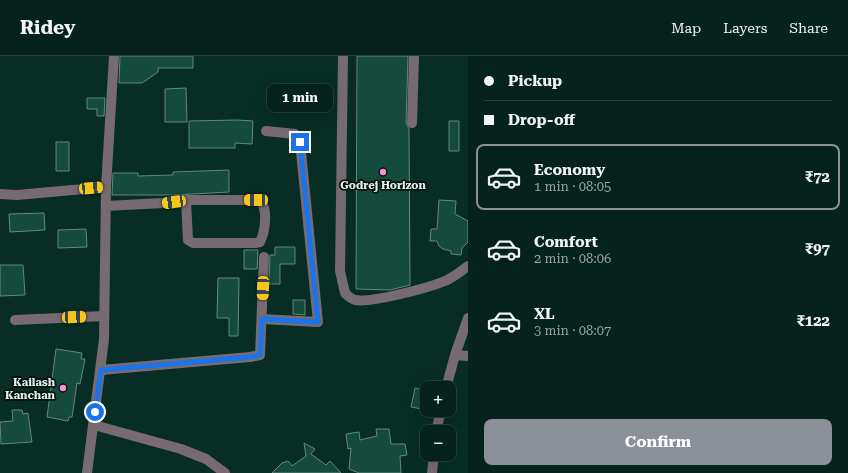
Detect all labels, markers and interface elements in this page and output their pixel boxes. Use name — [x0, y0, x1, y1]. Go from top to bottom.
text: Ridey — [20, 16, 75, 39]
text: Map — [671, 20, 701, 36]
text: Layers — [723, 20, 767, 36]
text: Share — [789, 20, 828, 36]
text: Pickup — [508, 72, 562, 90]
callout: 1 min — [267, 84, 333, 112]
text: 1 min — [282, 90, 318, 105]
text: Drop-off — [508, 111, 575, 129]
route end — [291, 133, 309, 151]
icon: car — [486, 159, 522, 195]
text: Economy — [534, 161, 605, 179]
marker: Godrej Horizon — [378, 167, 388, 177]
text: ₹72 — [805, 168, 830, 186]
place label: Godrej Horizon — [340, 179, 426, 192]
text: 1 min · 08:05 — [534, 179, 611, 194]
car — [79, 181, 103, 195]
car — [161, 194, 187, 210]
car — [244, 194, 268, 206]
icon: car — [486, 231, 522, 267]
text: Comfort — [534, 233, 598, 251]
text: ₹97 — [805, 240, 830, 258]
text: 2 min · 08:06 — [534, 251, 611, 266]
car — [257, 276, 269, 300]
icon: car — [486, 303, 522, 339]
text: XL — [534, 305, 555, 323]
car — [62, 311, 86, 323]
text: ₹122 — [796, 312, 830, 330]
text: 3 min · 08:07 — [534, 323, 611, 338]
place label: Kailash Kanchan — [5, 376, 56, 402]
map controls — [420, 381, 456, 461]
button: + — [420, 381, 456, 417]
marker: Kailash Kanchan — [58, 383, 68, 393]
route start — [86, 403, 104, 421]
button: Confirm — [484, 419, 832, 465]
button: − — [420, 425, 456, 461]

